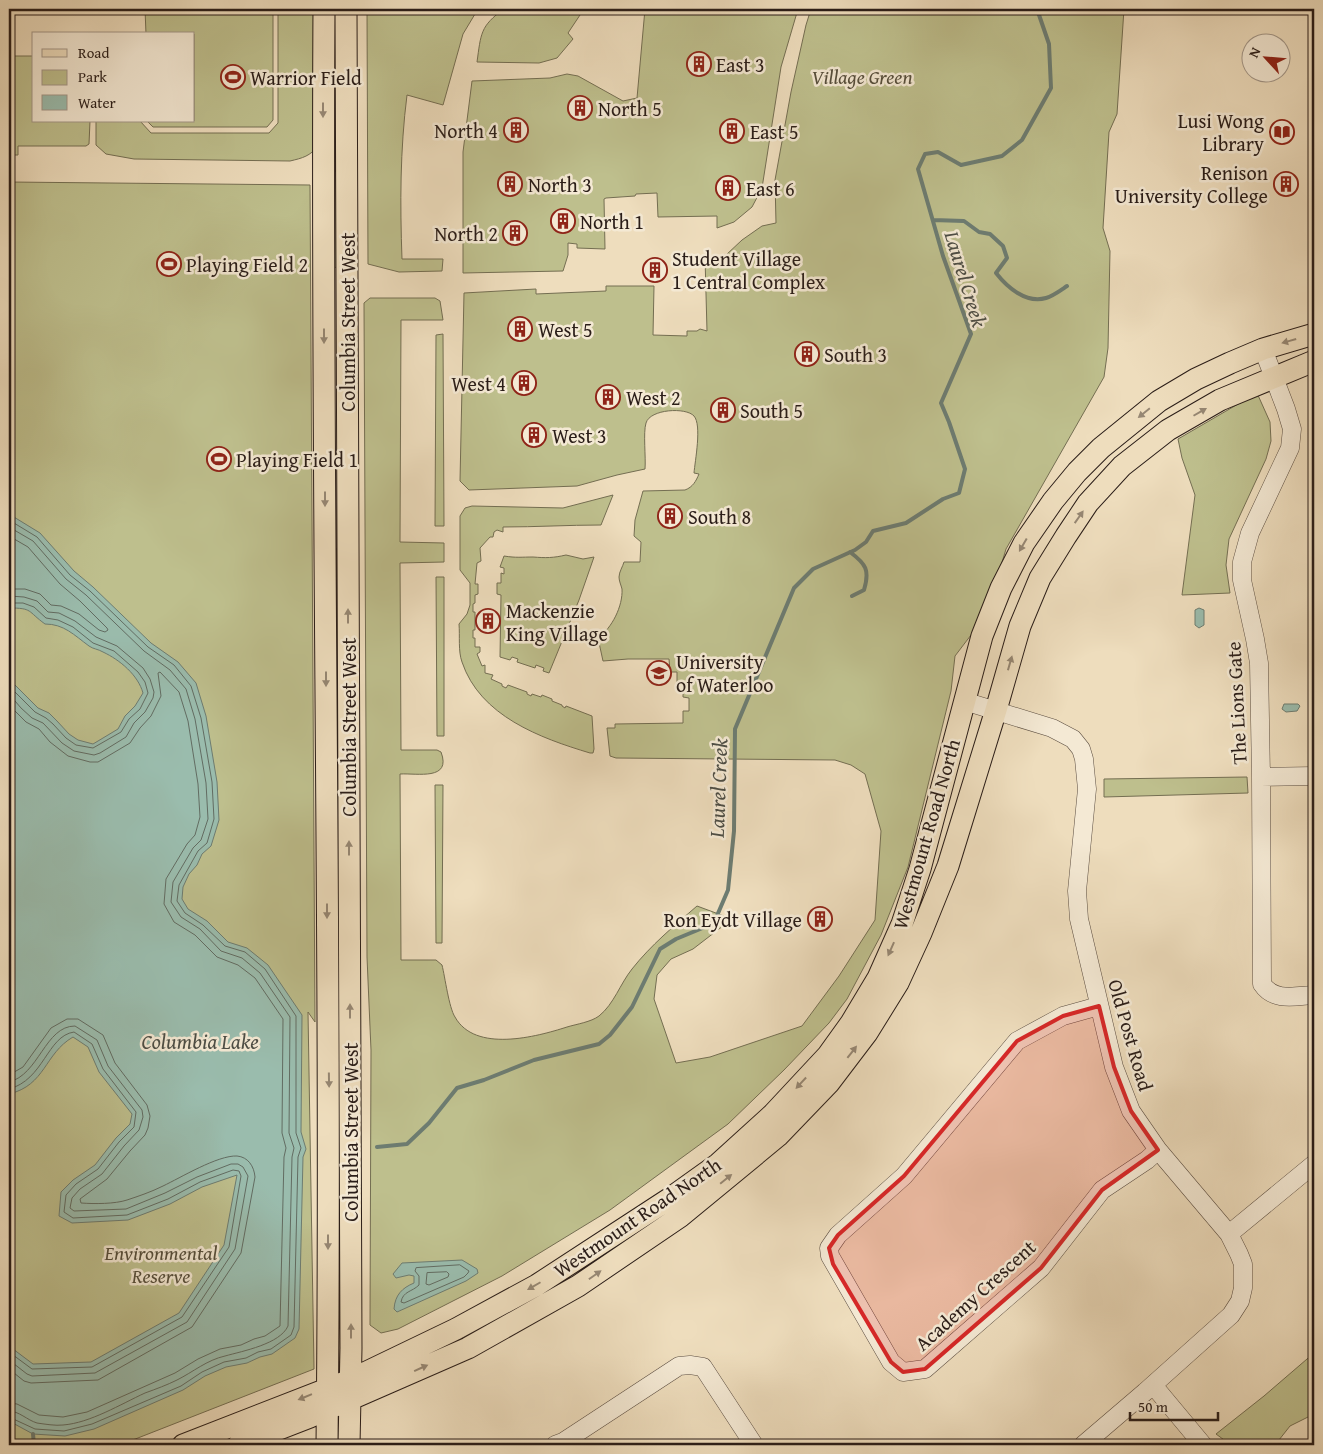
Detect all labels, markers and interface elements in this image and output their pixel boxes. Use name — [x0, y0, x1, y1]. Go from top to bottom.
legend — [32, 32, 195, 122]
north arrow — [1240, 32, 1290, 82]
text: Road — [78, 42, 109, 63]
text: N — [1243, 43, 1266, 61]
place label: East 3 — [716, 50, 765, 79]
building icon: East 3 — [686, 51, 712, 77]
park label: Village Green — [811, 62, 913, 91]
place label: Warrior Field — [250, 63, 362, 92]
sports icon: Warrior Field — [220, 64, 246, 90]
text: Park — [78, 66, 107, 87]
text: Water — [78, 92, 116, 113]
place label: North 5 — [598, 94, 662, 123]
building icon: North 5 — [567, 95, 593, 121]
one-way arrow — [319, 102, 327, 118]
place label: Lusi Wong Library — [1178, 106, 1264, 158]
place label: North 4 — [434, 116, 498, 145]
building icon: North 4 — [503, 117, 529, 143]
place label: East 5 — [750, 117, 799, 146]
building icon: East 5 — [719, 118, 745, 144]
library icon: Lusi Wong Library — [1269, 119, 1295, 145]
place label: Renison University College — [1115, 158, 1268, 210]
place label: North 3 — [528, 170, 592, 199]
building icon: North 3 — [497, 171, 523, 197]
building icon: Renison University College — [1273, 171, 1299, 197]
place label: East 6 — [746, 174, 795, 203]
building icon: East 6 — [715, 175, 741, 201]
place label: North 1 — [580, 207, 644, 236]
building icon: North 1 — [550, 208, 576, 234]
place label: North 2 — [434, 219, 498, 248]
building icon: North 2 — [502, 220, 528, 246]
water label: Laurel Creek — [936, 226, 995, 331]
street label: Columbia Street West — [333, 232, 362, 412]
place label: Student Village 1 Central Complex — [672, 244, 826, 296]
place label: Playing Field 2 — [186, 250, 308, 279]
sports icon: Playing Field 2 — [156, 251, 182, 277]
building icon: Student Village 1 Central Complex — [642, 257, 668, 283]
place label: West 5 — [538, 315, 593, 344]
building icon: West 5 — [507, 316, 533, 342]
one-way arrow — [320, 329, 328, 345]
one-way arrow — [1281, 338, 1296, 346]
place label: South 3 — [824, 340, 887, 369]
building icon: South 3 — [794, 341, 820, 367]
place label: West 4 — [451, 369, 506, 398]
building icon: West 4 — [511, 370, 537, 396]
place label: West 2 — [626, 383, 681, 412]
building icon: West 2 — [595, 384, 621, 410]
place label: South 5 — [740, 396, 803, 425]
building icon: South 5 — [710, 397, 736, 423]
one-way arrow — [1193, 407, 1206, 416]
one-way arrow — [1137, 408, 1150, 419]
place label: West 3 — [552, 421, 607, 450]
building icon: West 3 — [521, 422, 547, 448]
place label: Playing Field 1 — [236, 445, 358, 474]
sports icon: Playing Field 1 — [206, 446, 232, 472]
one-way arrow — [321, 491, 329, 507]
place label: South 8 — [688, 502, 751, 531]
building icon: South 8 — [657, 503, 683, 529]
one-way arrow — [1074, 510, 1084, 524]
one-way arrow — [1019, 539, 1028, 552]
place label: Mackenzie King Village — [506, 596, 608, 648]
one-way arrow — [344, 608, 352, 624]
building icon: Mackenzie King Village — [475, 608, 501, 634]
street label: Columbia Street West — [334, 637, 363, 817]
street label: The Lions Gate — [1218, 641, 1254, 765]
place label: University of Waterloo — [676, 647, 773, 699]
one-way arrow — [1006, 656, 1014, 671]
school or university icon: University of Waterloo — [646, 660, 672, 686]
one-way arrow — [322, 671, 330, 687]
street label: Westmount Road North — [885, 735, 967, 933]
water label: Laurel Creek — [701, 737, 735, 839]
one-way arrow — [345, 840, 353, 856]
one-way arrow — [323, 904, 331, 920]
place label: Ron Eydt Village — [664, 905, 802, 934]
building icon: Ron Eydt Village — [807, 906, 833, 932]
one-way arrow — [886, 942, 894, 956]
street label: Old Post Road — [1101, 976, 1161, 1095]
one-way arrow — [346, 1003, 354, 1019]
water label: Columbia Lake — [141, 1026, 259, 1057]
street label: Columbia Street West — [336, 1042, 365, 1222]
one-way arrow — [847, 1046, 858, 1059]
one-way arrow — [325, 1072, 333, 1088]
one-way arrow — [795, 1077, 807, 1089]
street label: Westmount Road North — [547, 1150, 727, 1284]
one-way arrow — [719, 1174, 732, 1185]
street label: Academy Crescent — [908, 1233, 1042, 1357]
one-way arrow — [324, 1235, 332, 1251]
park label: Environmental Reserve — [104, 1238, 217, 1290]
one-way arrow — [588, 1270, 601, 1280]
one-way arrow — [527, 1282, 540, 1291]
one-way arrow — [347, 1323, 355, 1339]
one-way arrow — [414, 1364, 428, 1372]
scale bar — [1130, 1389, 1218, 1421]
one-way arrow — [297, 1394, 312, 1401]
text: 50 m — [1138, 1396, 1169, 1417]

